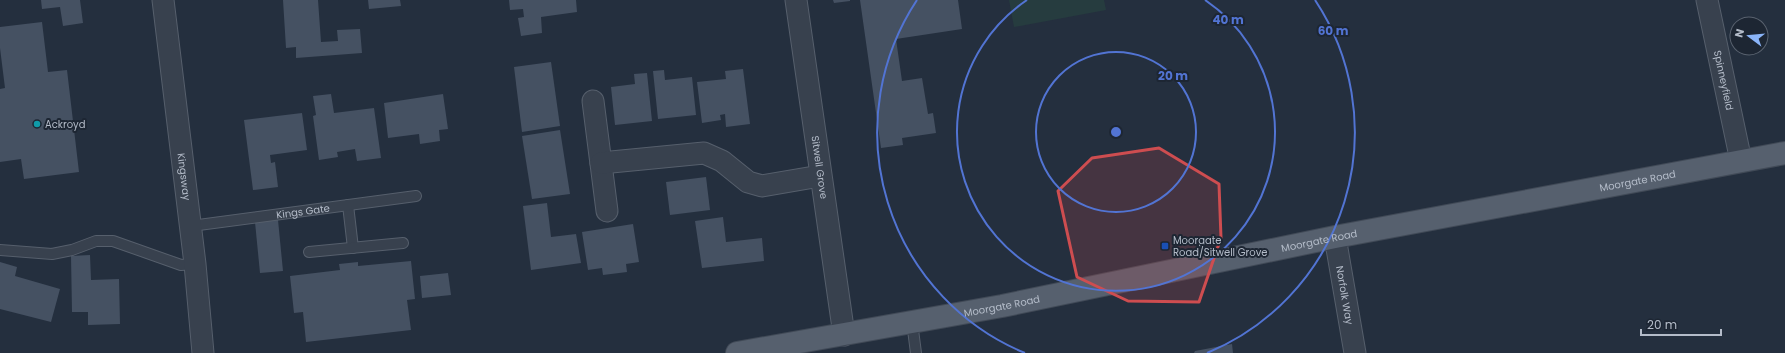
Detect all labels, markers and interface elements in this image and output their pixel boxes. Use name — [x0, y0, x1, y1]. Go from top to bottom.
text: 40 m — [1212, 11, 1244, 28]
north arrow — [1729, 16, 1769, 56]
text: 60 m — [1318, 22, 1349, 39]
text: N — [1731, 27, 1748, 39]
street label: Spinneyfield — [1710, 49, 1737, 112]
text: 20 m — [1158, 67, 1188, 84]
place label: Ackroyd — [45, 117, 85, 132]
marker: Ackroyd — [32, 119, 42, 129]
centre of rings — [1109, 125, 1123, 139]
street label: Sitwell Grove — [808, 135, 831, 200]
street label: Kingsway — [174, 152, 194, 202]
street label: Moorgate Road — [1598, 167, 1677, 195]
street label: Kings Gate — [275, 201, 331, 223]
street label: Moorgate Road — [1280, 226, 1359, 256]
place label: Moorgate Road/Sitwell Grove — [1173, 233, 1267, 260]
marker: Moorgate Road/Sitwell Grove — [1160, 241, 1170, 251]
street label: Norfolk Way — [1332, 265, 1357, 326]
street label: Moorgate Road — [963, 291, 1041, 321]
scale bar — [1641, 311, 1721, 337]
text: 20 m — [1647, 316, 1677, 333]

